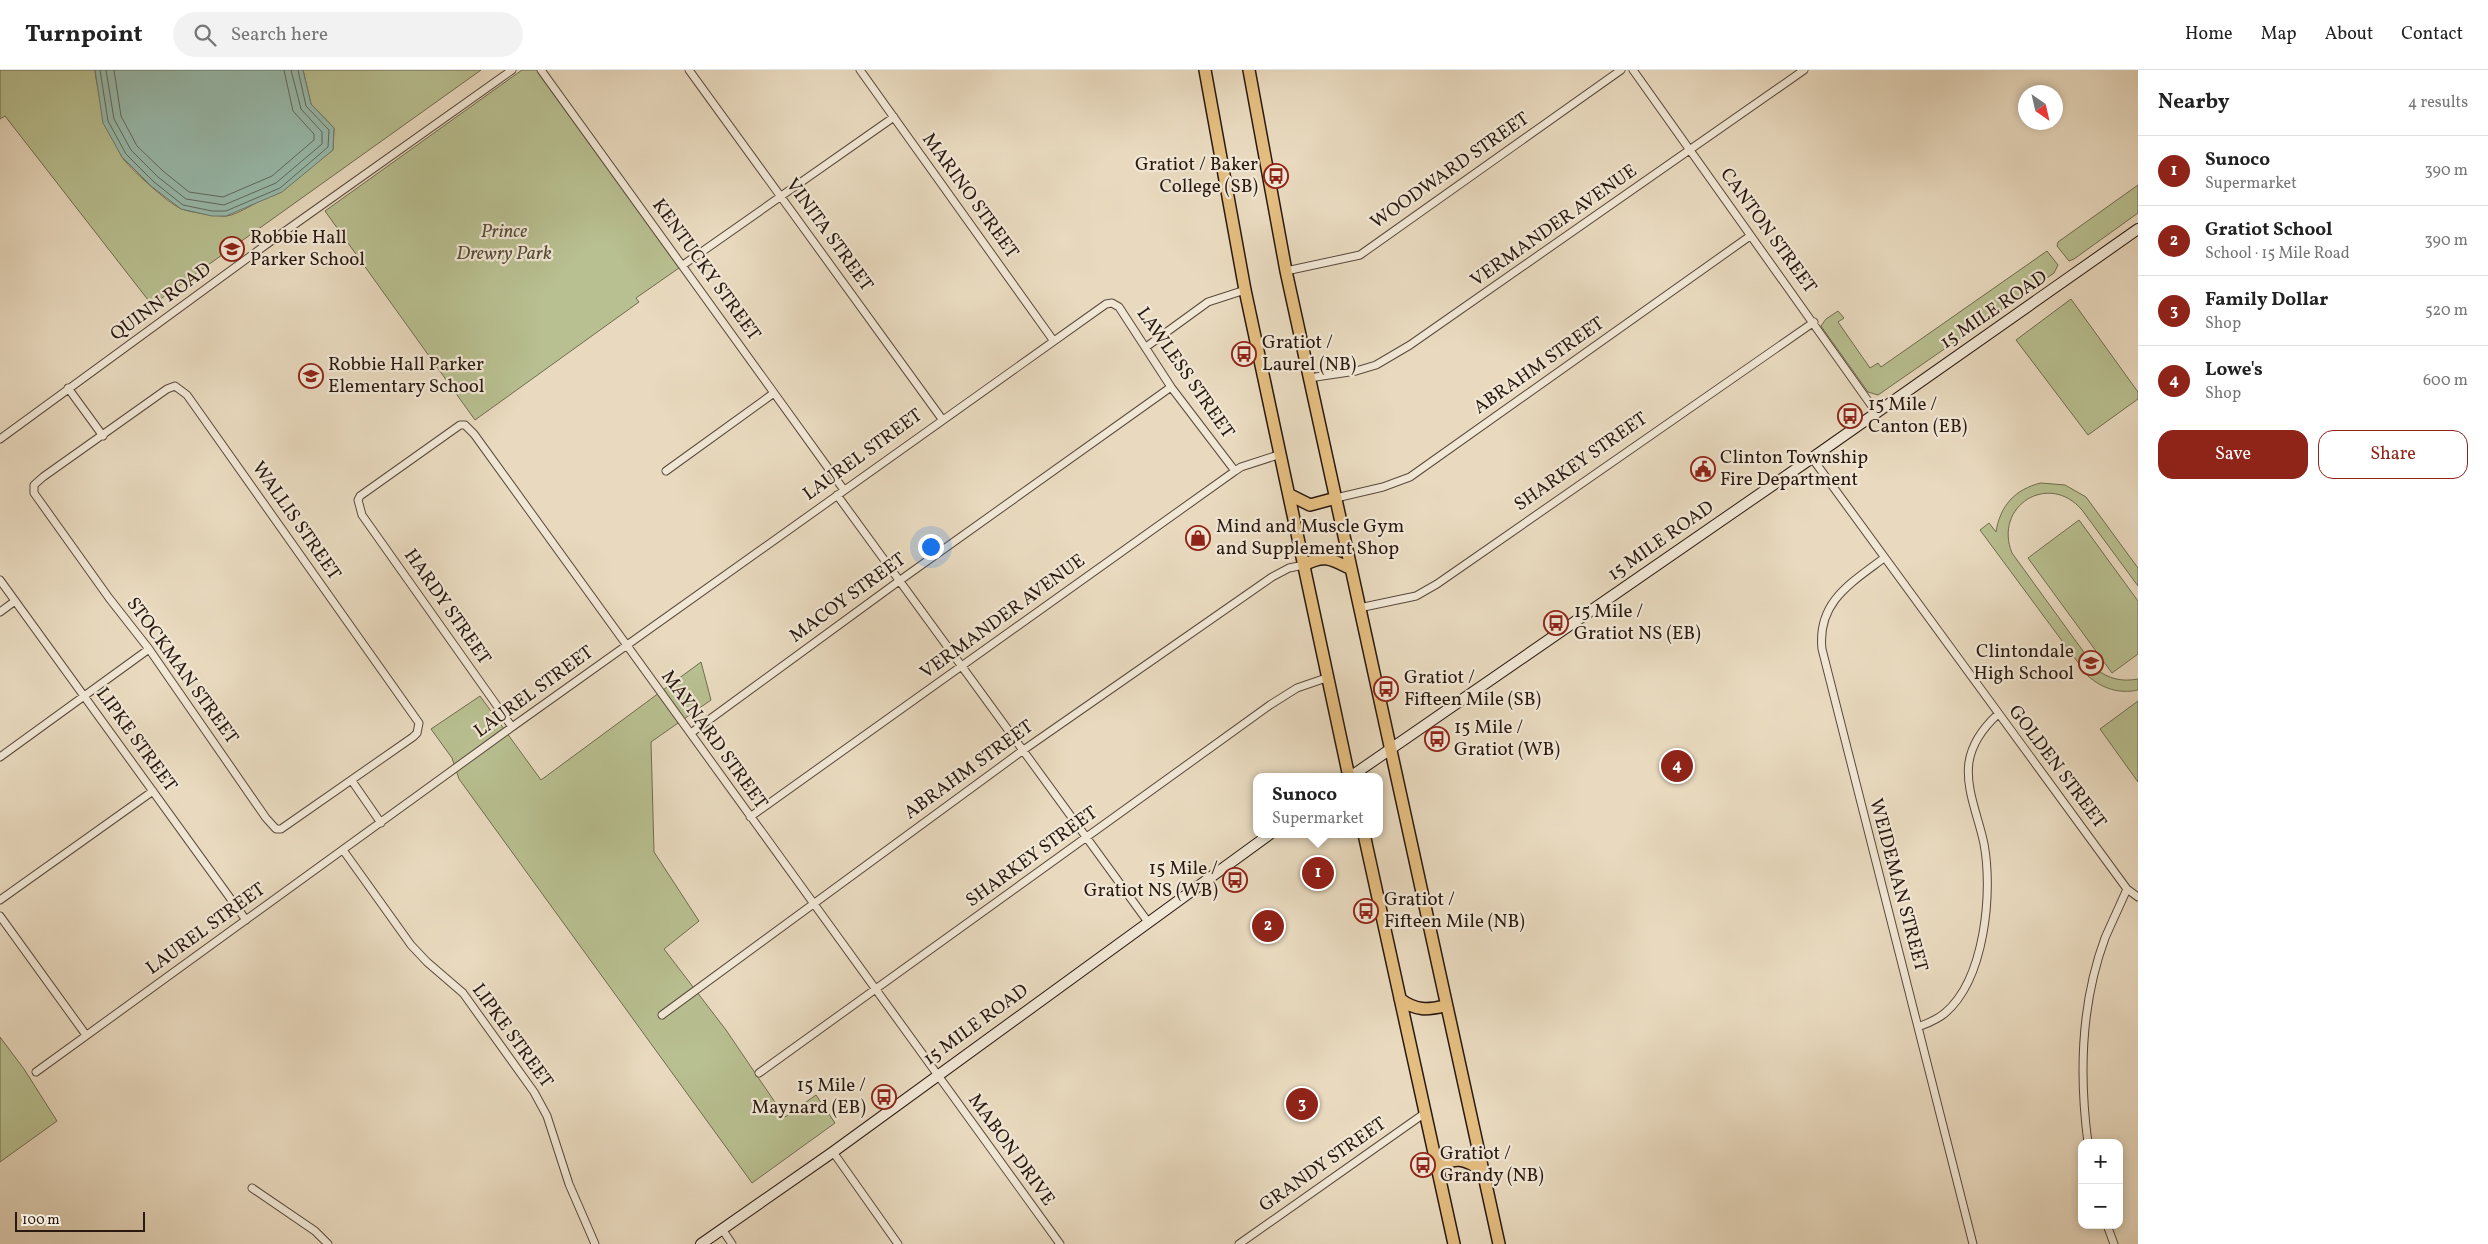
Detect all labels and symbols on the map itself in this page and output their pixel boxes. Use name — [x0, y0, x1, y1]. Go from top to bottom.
north arrow — [2018, 85, 2063, 130]
street label: WOODWARD STREET — [1365, 106, 1535, 236]
street label: MARINO STREET — [916, 128, 1024, 264]
place label: Gratiot / Baker College (SB) — [1135, 152, 1258, 200]
street label: VERMANDER AVENUE — [1465, 159, 1643, 293]
bus stop icon: Gratiot / Baker College (SB) — [1263, 163, 1289, 189]
street label: CANTON STREET — [1714, 163, 1822, 299]
street label: VINITA STREET — [779, 173, 879, 297]
street label: KENTUCKY STREET — [646, 194, 766, 346]
park label: Prince Drewry Park — [456, 219, 552, 267]
place label: Robbie Hall Parker School — [250, 225, 365, 273]
school or university icon: Robbie Hall Parker School — [219, 236, 245, 262]
street label: QUINN ROAD — [105, 256, 217, 348]
street label: 15 MILE ROAD — [1935, 264, 2053, 356]
street label: LAWLESS STREET — [1130, 302, 1240, 444]
street label: ABRAHM STREET — [1468, 311, 1610, 421]
place label: Gratiot / Laurel (NB) — [1262, 330, 1356, 378]
bus stop icon: Gratiot / Laurel (NB) — [1231, 341, 1257, 367]
place label: Robbie Hall Parker Elementary School — [328, 352, 485, 400]
school or university icon: Robbie Hall Parker Elementary School — [298, 363, 324, 389]
place label: 15 Mile / Canton (EB) — [1868, 392, 1967, 440]
street label: LAUREL STREET — [798, 403, 928, 507]
bus stop icon: 15 Mile / Canton (EB) — [1837, 403, 1863, 429]
street label: SHARKEY STREET — [1509, 406, 1653, 518]
place label: Clinton Township Fire Department — [1720, 445, 1868, 493]
street label: WALLIS STREET — [245, 456, 347, 586]
public building icon: Clinton Township Fire Department — [1690, 456, 1716, 482]
street label: 15 MILE ROAD — [1603, 495, 1719, 587]
place label: Mind and Muscle Gym and Supplement Shop — [1216, 514, 1404, 562]
shop icon: Mind and Muscle Gym and Supplement Shop — [1185, 525, 1211, 551]
your location — [918, 534, 944, 560]
street label: HARDY STREET — [397, 544, 497, 670]
street label: MACOY STREET — [784, 547, 912, 649]
street label: VERMANDER AVENUE — [915, 548, 1091, 686]
street label: STOCKMAN STREET — [120, 592, 244, 750]
place label: 15 Mile / Gratiot NS (EB) — [1574, 599, 1701, 647]
bus stop icon: 15 Mile / Gratiot NS (EB) — [1543, 610, 1569, 636]
place label: Clintondale High School — [1974, 639, 2074, 687]
street label: LAUREL STREET — [469, 640, 599, 744]
school or university icon: Clintondale High School — [2078, 650, 2104, 676]
street label: MAYNARD STREET — [655, 665, 773, 815]
place label: Gratiot / Fifteen Mile (SB) — [1404, 665, 1541, 713]
bus stop icon: Gratiot / Fifteen Mile (SB) — [1373, 676, 1399, 702]
street label: LIPKE STREET — [89, 682, 183, 798]
street label: GOLDEN STREET — [2002, 700, 2112, 834]
street label: ABRAHM STREET — [899, 714, 1039, 826]
place label: 15 Mile / Gratiot (WB) — [1454, 715, 1560, 763]
bus stop icon: 15 Mile / Gratiot (WB) — [1424, 726, 1450, 752]
pin: 4 — [1661, 747, 1693, 785]
street label: WEIDEMAN STREET — [1862, 795, 1934, 975]
street label: SHARKEY STREET — [961, 800, 1103, 914]
pin: 1 — [1302, 854, 1334, 892]
place label: 15 Mile / Gratiot NS (WB) — [1084, 856, 1218, 904]
bus stop icon: 15 Mile / Gratiot NS (WB) — [1222, 867, 1248, 893]
street label: LAUREL STREET — [141, 877, 271, 981]
place label: Gratiot / Fifteen Mile (NB) — [1384, 887, 1525, 935]
bus stop icon: Gratiot / Fifteen Mile (NB) — [1353, 898, 1379, 924]
pin: 2 — [1252, 907, 1284, 945]
street label: LIPKE STREET — [465, 978, 559, 1094]
street label: 15 MILE ROAD — [918, 978, 1034, 1072]
place label: 15 Mile / Maynard (EB) — [752, 1073, 866, 1121]
bus stop icon: 15 Mile / Maynard (EB) — [871, 1084, 897, 1110]
pin: 3 — [1286, 1085, 1318, 1123]
street label: MABON DRIVE — [961, 1089, 1061, 1211]
street label: GRANDY STREET — [1254, 1111, 1392, 1219]
place label: Gratiot / Grandy (NB) — [1440, 1141, 1544, 1189]
bus stop icon: Gratiot / Grandy (NB) — [1410, 1152, 1436, 1178]
scale bar — [15, 1209, 145, 1232]

